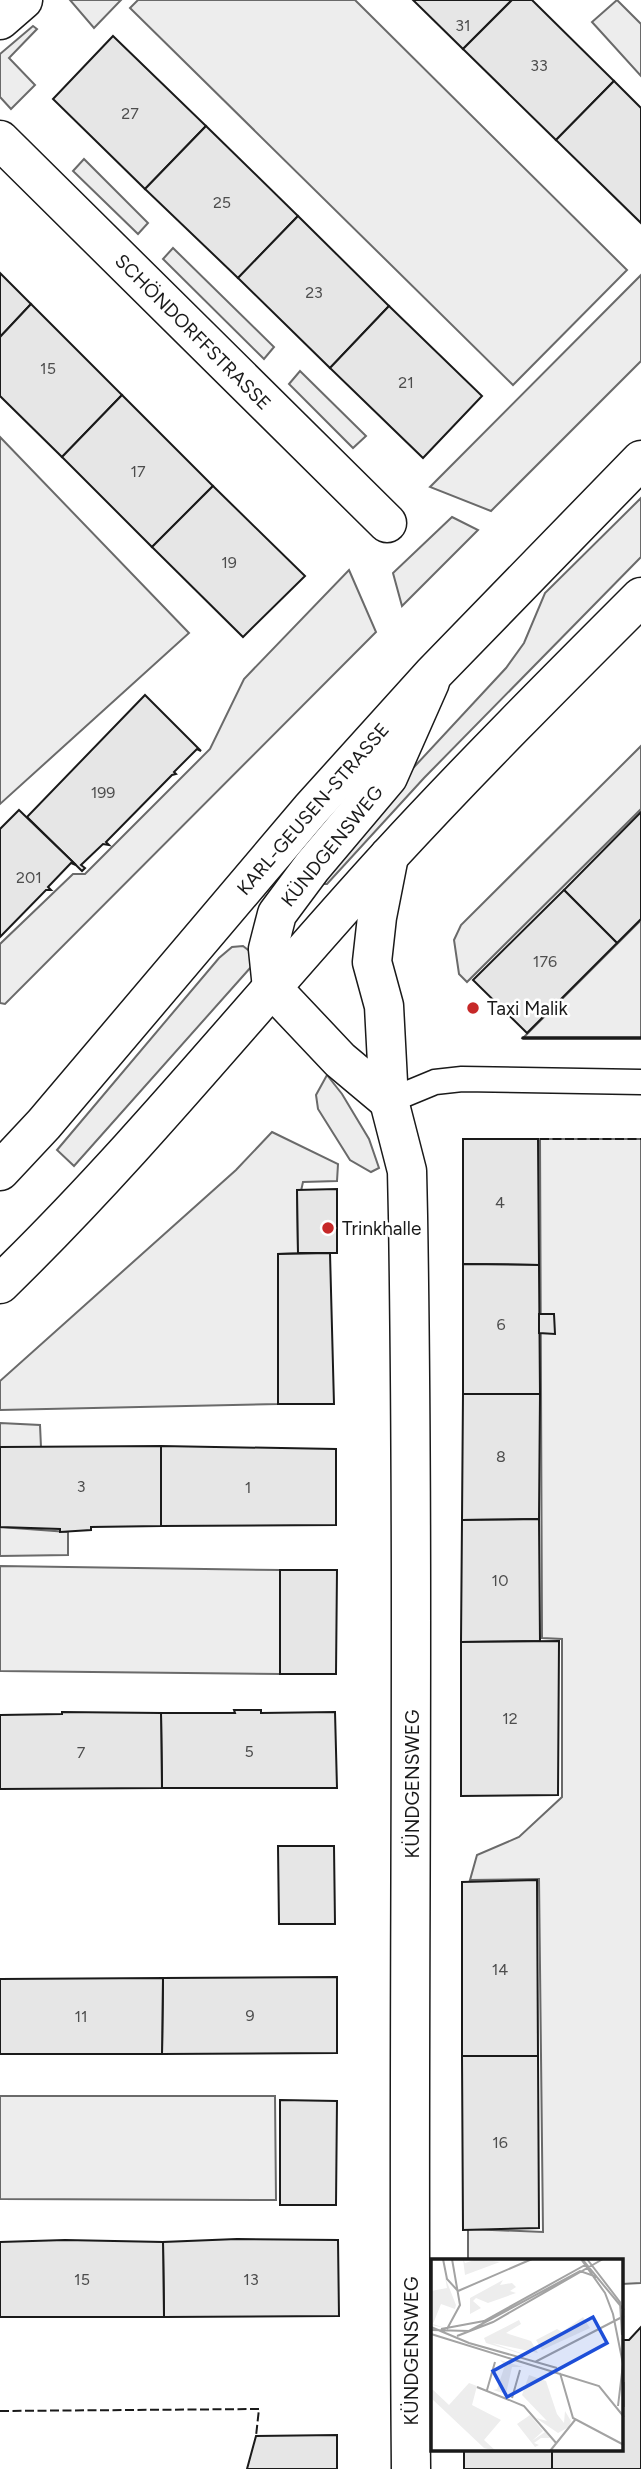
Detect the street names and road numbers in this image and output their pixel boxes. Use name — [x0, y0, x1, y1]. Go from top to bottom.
street label: SCHÖNDORFFSTRASSE — [110, 249, 276, 415]
street label: KARL-GEUSEN-STRASSE — [232, 718, 394, 900]
street label: KÜNDGENSWEG — [276, 781, 388, 911]
street label: KÜNDGENSWEG — [401, 1710, 424, 1858]
street label: KÜNDGENSWEG — [400, 2277, 423, 2425]

